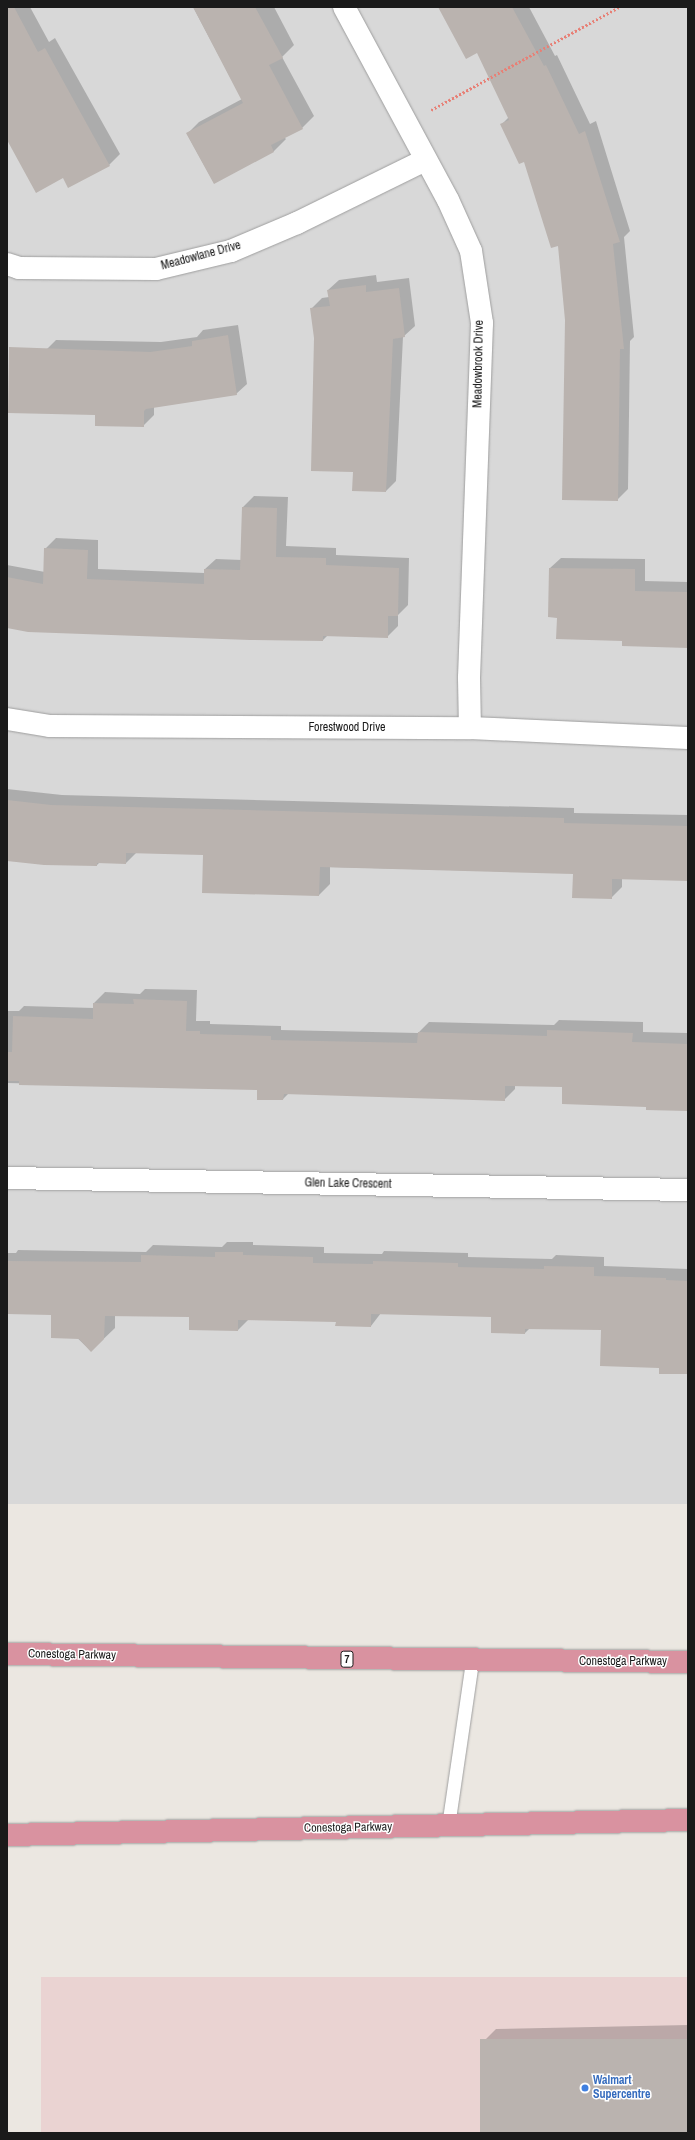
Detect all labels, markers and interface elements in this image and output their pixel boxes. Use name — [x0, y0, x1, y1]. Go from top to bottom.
street label: Meadowlane Drive — [160, 238, 242, 274]
street label: Meadowbrook Drive — [471, 320, 487, 408]
street label: Forestwood Drive — [308, 721, 386, 735]
street label: Glen Lake Crescent — [304, 1176, 392, 1192]
street label: Conestoga Parkway — [28, 1647, 116, 1663]
road number: 7 — [340, 1650, 354, 1668]
street label: Conestoga Parkway — [579, 1655, 667, 1669]
street label: Conestoga Parkway — [304, 1820, 392, 1836]
place label: Walmart Supercentre — [593, 2074, 650, 2102]
marker: Walmart Supercentre — [580, 2083, 590, 2093]

